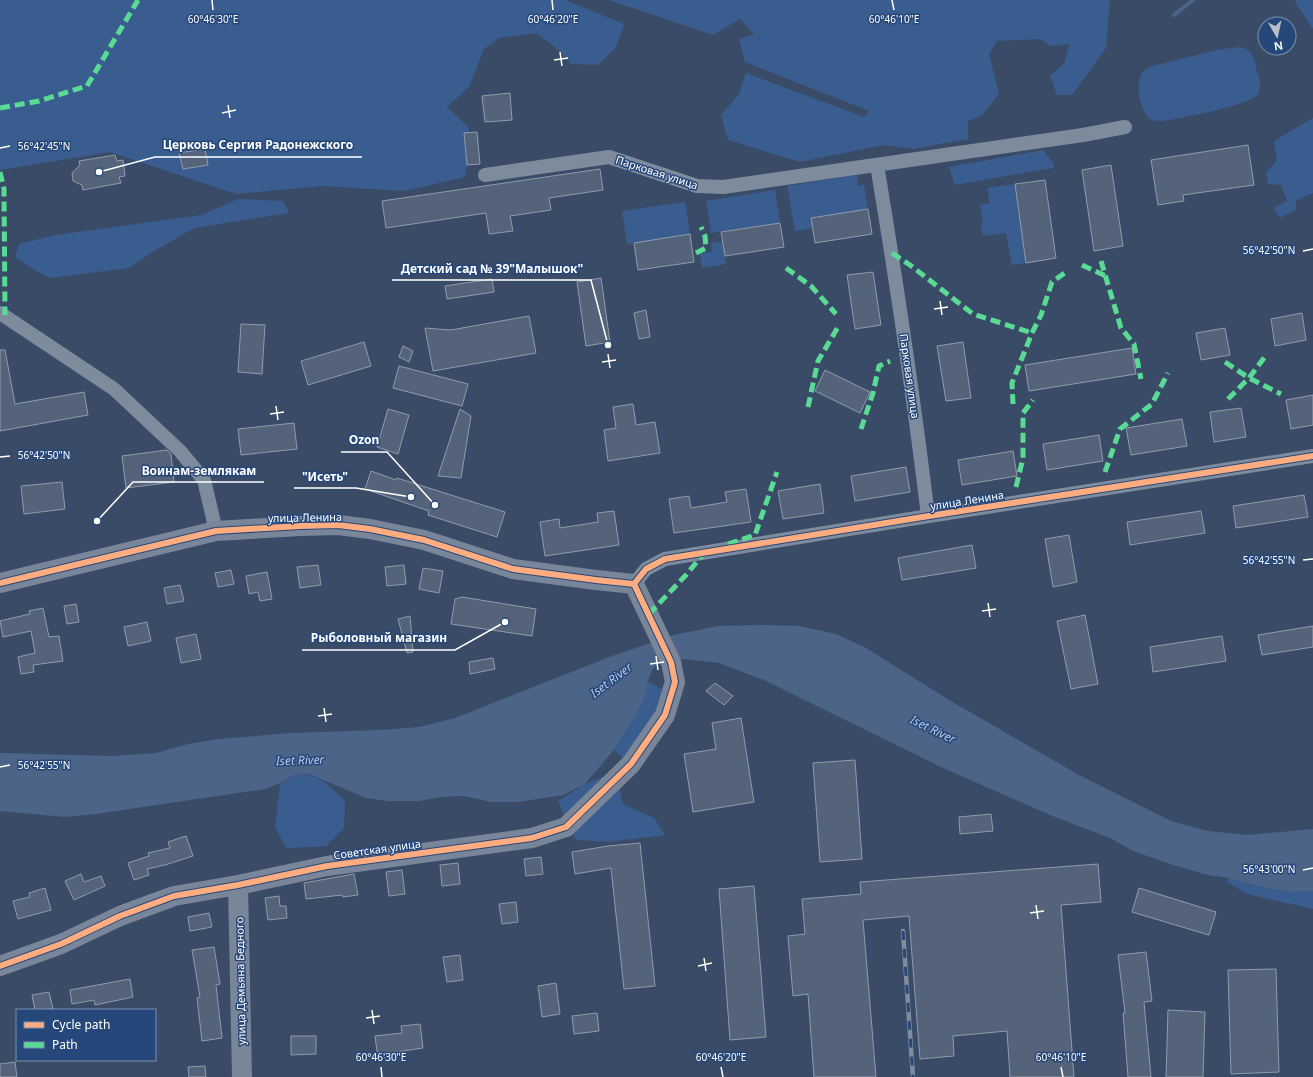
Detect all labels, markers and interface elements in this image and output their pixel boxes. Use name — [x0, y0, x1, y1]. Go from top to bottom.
text: 60°46'30"E — [188, 12, 238, 26]
text: 60°46'20"E — [528, 12, 578, 26]
text: 60°46'10"E — [869, 12, 919, 26]
north arrow — [1257, 16, 1297, 56]
text: N — [1273, 38, 1284, 54]
callout: Церковь Сергия Радонежского — [155, 133, 362, 157]
text: Церковь Сергия Радонежского — [163, 136, 353, 153]
text: 56°42'45"N — [18, 139, 70, 153]
street label: Парковая улица — [614, 152, 700, 192]
text: 56°42'50"N — [1243, 243, 1295, 257]
callout: Детский сад № 39"Малышок" — [392, 256, 591, 280]
text: Детский сад № 39"Малышок" — [401, 260, 583, 277]
street label: Парковая улица — [897, 333, 923, 419]
callout: Ozon — [341, 428, 387, 452]
text: Ozon — [349, 431, 379, 448]
text: 56°42'50"N — [18, 448, 70, 462]
callout: Воинам-землякам — [133, 458, 264, 482]
text: Воинам-землякам — [142, 462, 256, 479]
callout: "Исеть" — [294, 464, 356, 488]
text: "Исеть" — [302, 468, 348, 485]
street label: улица Ленина — [929, 487, 1005, 513]
street label: улица Ленина — [268, 509, 342, 525]
text: 56°42'55"N — [1243, 553, 1295, 567]
callout: Рыболовный магазин — [302, 626, 455, 650]
text: Рыболовный магазин — [311, 629, 447, 646]
water label: Iset River — [586, 658, 636, 702]
water label: Iset River — [907, 710, 960, 748]
water label: Iset River — [274, 751, 326, 769]
text: 56°42'55"N — [18, 758, 70, 772]
street label: Советская улица — [332, 835, 422, 863]
text: 56°43'00"N — [1243, 862, 1295, 876]
street label: улица Демьяна Бедного — [231, 917, 249, 1045]
legend — [16, 1009, 156, 1061]
text: Cycle path — [52, 1016, 110, 1033]
text: Path — [52, 1036, 78, 1053]
text: 60°46'30"E — [356, 1050, 406, 1064]
text: 60°46'20"E — [696, 1050, 746, 1064]
text: 60°46'10"E — [1036, 1050, 1086, 1064]

